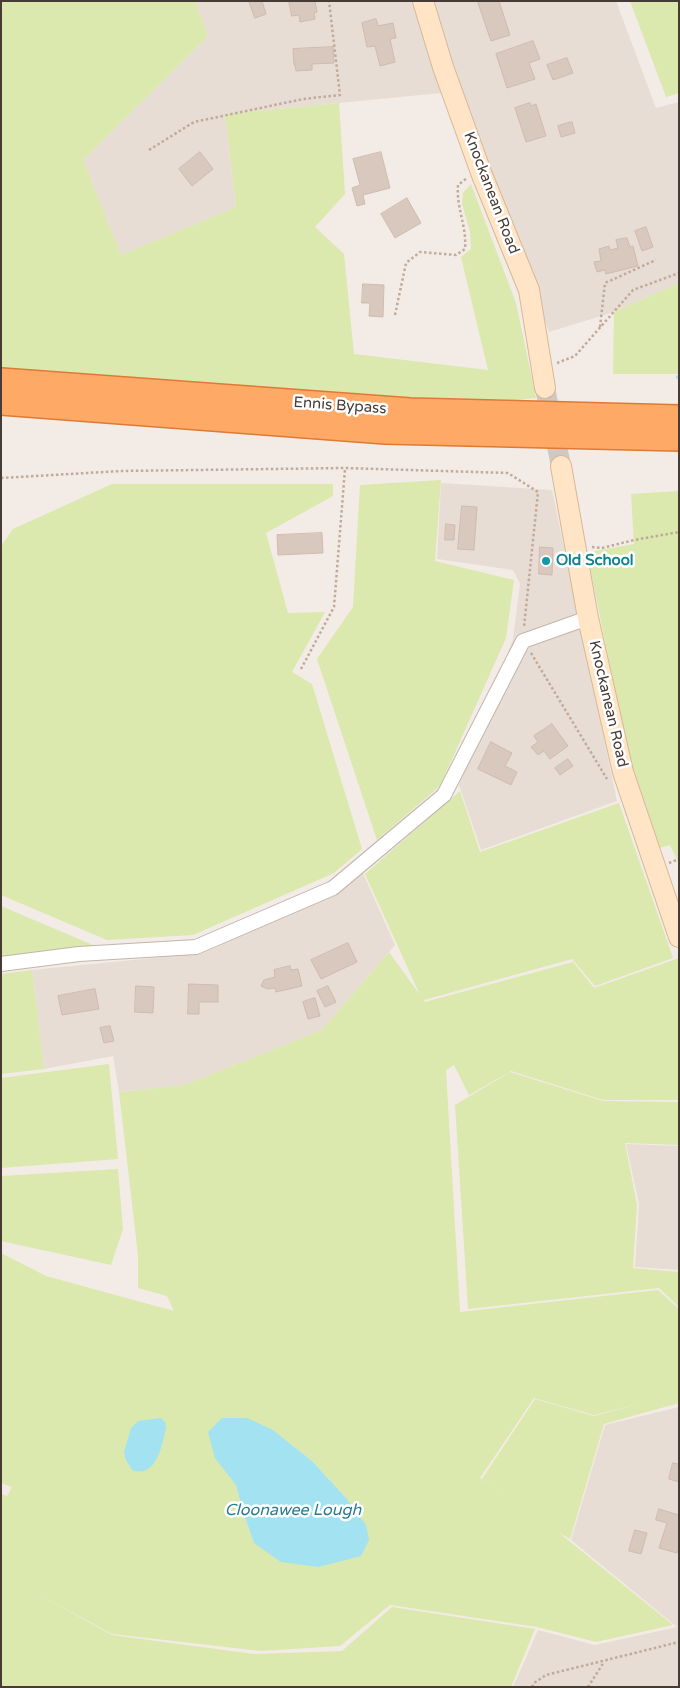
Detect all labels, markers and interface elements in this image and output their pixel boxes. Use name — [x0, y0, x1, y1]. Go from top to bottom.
street label: Knockanean Road — [459, 129, 523, 257]
street label: Ennis Bypass — [293, 394, 387, 418]
place label: Old School — [556, 552, 633, 570]
marker: Old School — [540, 555, 552, 567]
street label: Knockanean Road — [585, 639, 631, 769]
water label: Cloonawee Lough — [225, 1501, 361, 1521]

